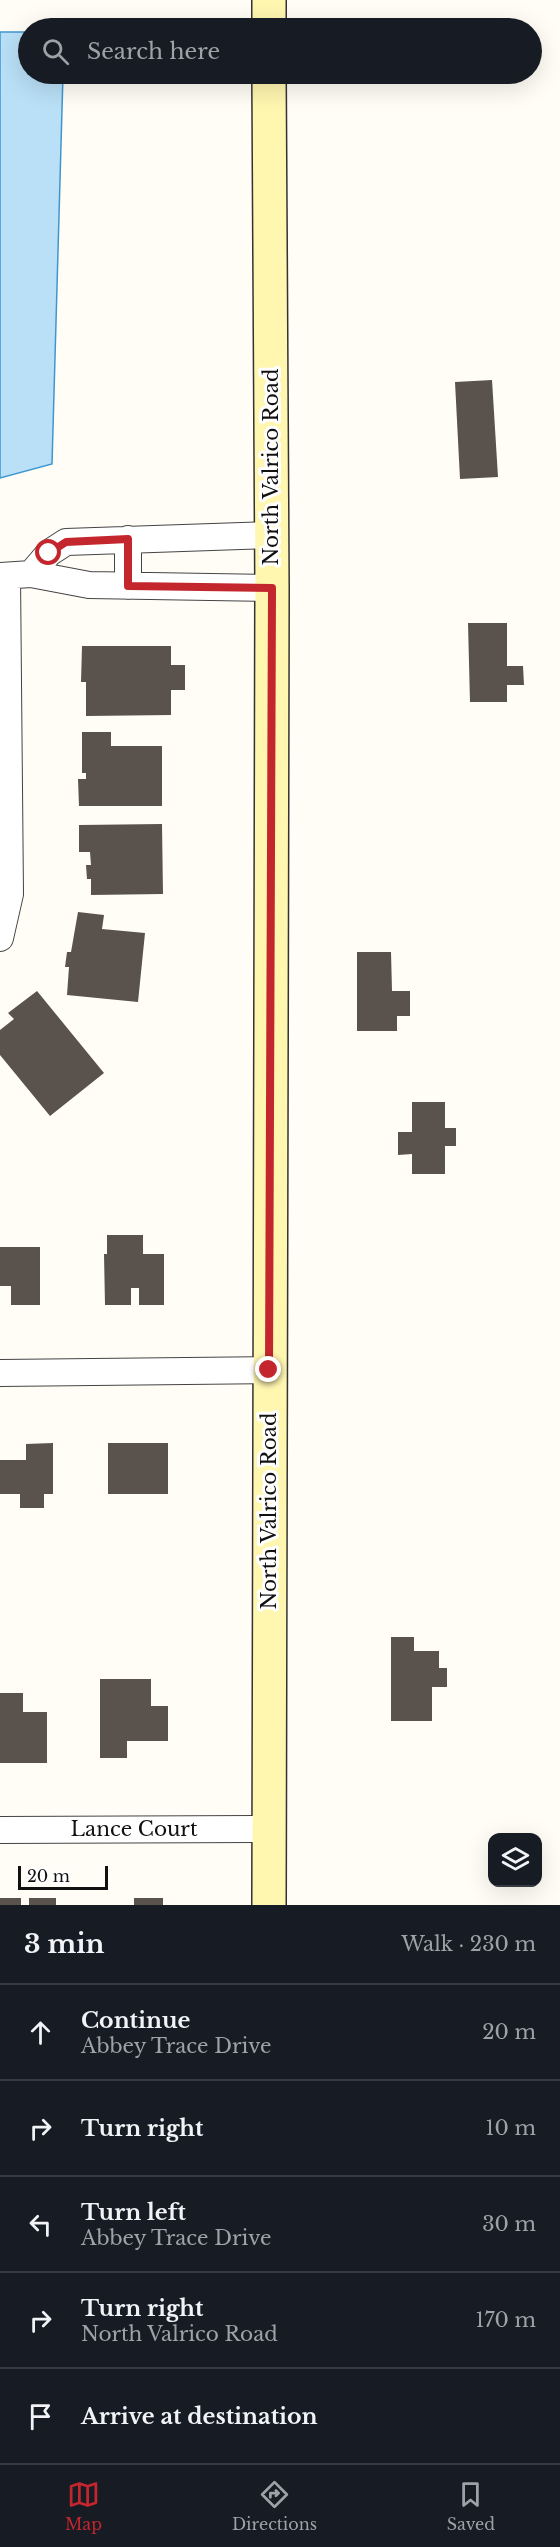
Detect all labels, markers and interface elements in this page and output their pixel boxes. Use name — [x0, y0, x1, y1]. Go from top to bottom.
search box — [18, 18, 542, 84]
icon: search — [39, 35, 72, 68]
text: Search here — [87, 38, 220, 65]
street label: North Valrico Road — [259, 369, 283, 565]
route start — [35, 539, 61, 565]
route end — [255, 1356, 281, 1382]
street label: North Valrico Road — [257, 1413, 281, 1609]
street label: Lance Court — [71, 1817, 198, 1841]
map controls — [488, 1833, 542, 1887]
button: layers — [488, 1833, 542, 1887]
scale bar — [18, 1863, 108, 1890]
text: 20 m — [27, 1866, 70, 1886]
text: 3 min — [24, 1928, 105, 1960]
text: Walk · 230 m — [401, 1932, 536, 1956]
text: Continue — [81, 2007, 190, 2034]
icon: ahead — [24, 2016, 57, 2049]
text: 20 m — [482, 2020, 536, 2044]
text: Abbey Trace Drive — [81, 2034, 271, 2058]
icon: right — [24, 2112, 57, 2145]
text: Turn right — [81, 2115, 203, 2142]
text: 10 m — [486, 2116, 536, 2140]
text: Turn left — [81, 2199, 186, 2226]
icon: left — [24, 2208, 57, 2241]
text: 30 m — [482, 2212, 536, 2236]
text: Abbey Trace Drive — [81, 2226, 271, 2250]
text: Turn right — [81, 2295, 203, 2322]
icon: right — [24, 2304, 57, 2337]
text: 170 m — [476, 2308, 536, 2332]
text: North Valrico Road — [81, 2322, 278, 2346]
icon: arrive — [24, 2400, 57, 2433]
text: Arrive at destination — [81, 2403, 318, 2430]
tab: Map — [65, 2478, 102, 2534]
tab: Directions — [232, 2478, 317, 2534]
tab: Saved — [447, 2478, 495, 2534]

